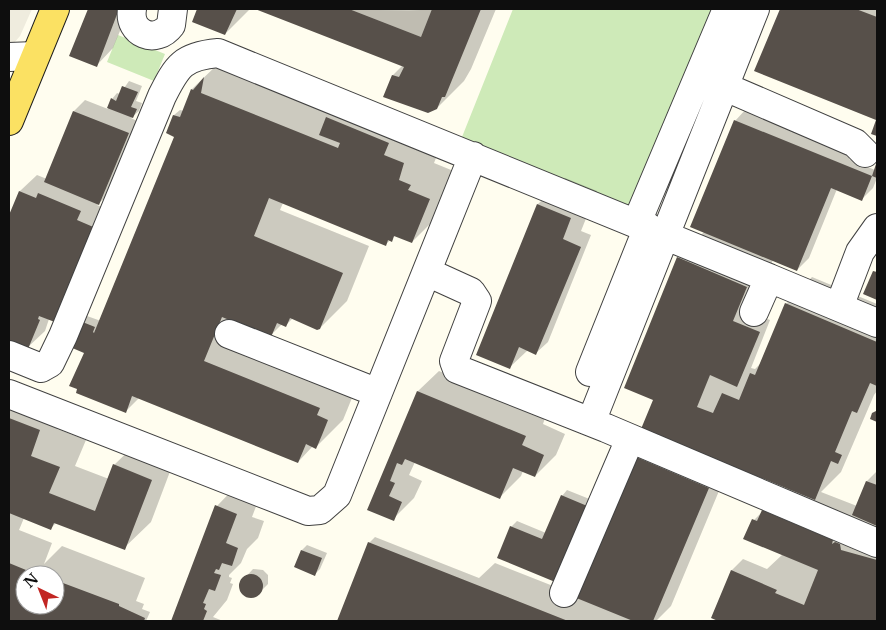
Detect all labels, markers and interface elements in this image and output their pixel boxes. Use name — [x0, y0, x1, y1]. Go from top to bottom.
north arrow — [15, 565, 65, 615]
text: N — [20, 569, 42, 592]

